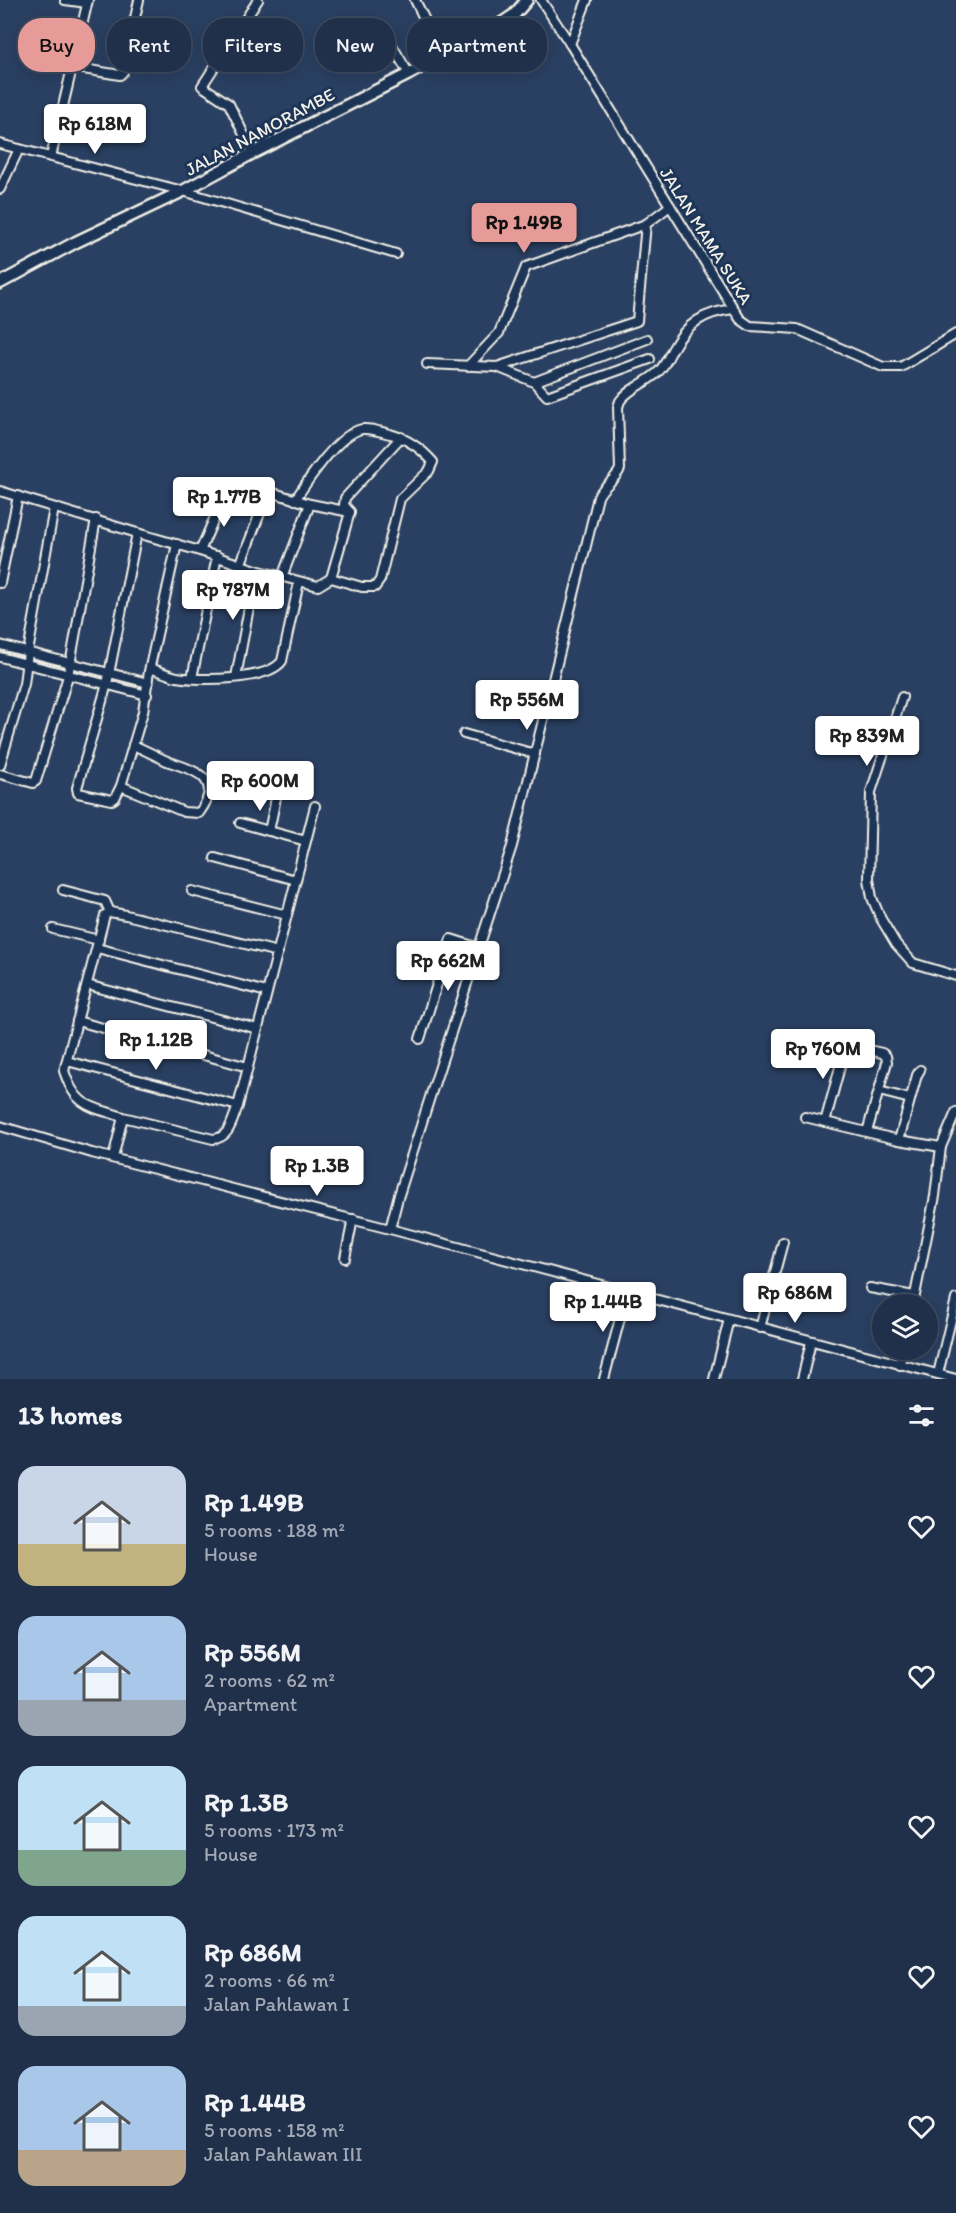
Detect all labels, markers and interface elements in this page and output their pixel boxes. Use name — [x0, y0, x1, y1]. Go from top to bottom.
chip: Buy — [18, 18, 95, 72]
chip: Rent — [107, 18, 191, 72]
chip: Filters — [203, 18, 303, 72]
chip: New — [315, 18, 395, 72]
chip: Apartment — [407, 18, 547, 72]
street label: JALAN NAMORAMBE — [181, 83, 339, 181]
pin: Rp 618M — [40, 104, 150, 155]
text: Rp 618M — [58, 111, 132, 135]
street label: JALAN MAMA SUKA — [655, 163, 757, 309]
pin: Rp 1.49B — [462, 203, 586, 254]
text: Rp 1.49B — [486, 210, 562, 234]
pin: Rp 1.77B — [162, 477, 286, 528]
text: Rp 1.77B — [187, 484, 261, 508]
pin: Rp 787M — [178, 570, 288, 621]
text: Rp 787M — [196, 577, 270, 601]
pin: Rp 556M — [472, 680, 582, 731]
text: Rp 556M — [490, 687, 564, 711]
pin: Rp 839M — [812, 716, 922, 767]
text: Rp 839M — [829, 723, 905, 747]
pin: Rp 600M — [205, 761, 315, 812]
text: Rp 600M — [221, 768, 299, 792]
pin: Rp 662M — [393, 941, 503, 992]
text: Rp 662M — [411, 948, 485, 972]
pin: Rp 1.12B — [94, 1020, 218, 1071]
text: Rp 1.12B — [119, 1027, 193, 1051]
pin: Rp 760M — [768, 1029, 878, 1080]
text: Rp 760M — [785, 1036, 861, 1060]
pin: Rp 1.3B — [262, 1146, 372, 1197]
text: Rp 1.3B — [285, 1153, 349, 1177]
pin: Rp 686M — [740, 1273, 850, 1324]
text: Rp 686M — [757, 1280, 833, 1304]
pin: Rp 1.44B — [541, 1282, 665, 1333]
text: Rp 1.44B — [564, 1289, 642, 1313]
map controls — [872, 1294, 938, 1360]
button: layers — [872, 1294, 938, 1360]
text: 13 homes — [18, 1399, 122, 1431]
icon: filters — [905, 1399, 938, 1432]
text: Rp 1.49B — [204, 1486, 304, 1518]
icon: home — [66, 1490, 138, 1562]
icon: heart — [905, 1510, 938, 1543]
text: 5 rooms · 188 m² — [204, 1518, 345, 1542]
text: House — [204, 1542, 258, 1566]
text: Rp 556M — [204, 1636, 301, 1668]
icon: home — [66, 1640, 138, 1712]
icon: heart — [905, 1660, 938, 1693]
text: 2 rooms · 62 m² — [204, 1668, 335, 1692]
text: Apartment — [204, 1692, 297, 1716]
text: Rp 1.3B — [204, 1786, 288, 1818]
icon: home — [66, 1790, 138, 1862]
icon: heart — [905, 1810, 938, 1843]
text: 5 rooms · 173 m² — [204, 1818, 344, 1842]
text: House — [204, 1842, 258, 1866]
text: Rp 686M — [204, 1936, 302, 1968]
icon: home — [66, 1940, 138, 2012]
icon: heart — [905, 1960, 938, 1993]
text: 2 rooms · 66 m² — [204, 1968, 335, 1992]
text: Jalan Pahlawan I — [204, 1992, 350, 2016]
text: Rp 1.44B — [204, 2086, 306, 2118]
icon: home — [66, 2090, 138, 2162]
icon: heart — [905, 2110, 938, 2143]
text: 5 rooms · 158 m² — [204, 2118, 345, 2142]
text: Jalan Pahlawan III — [204, 2142, 362, 2166]

